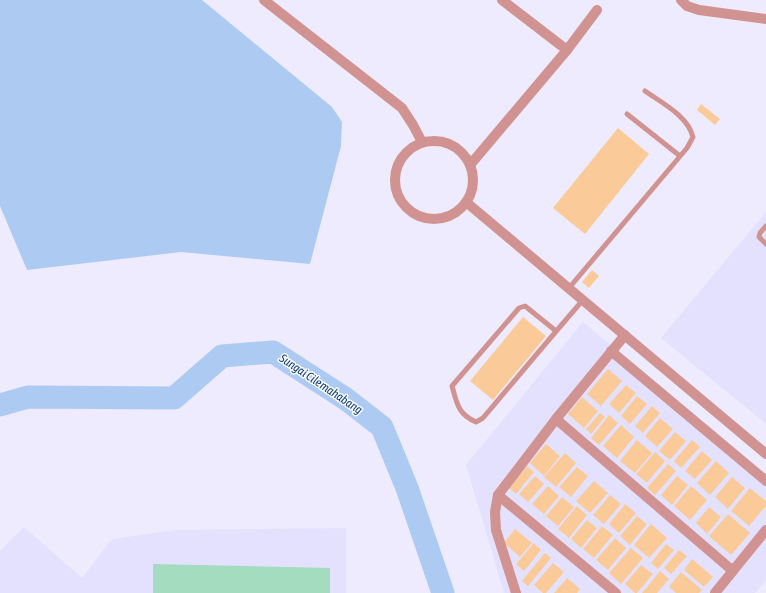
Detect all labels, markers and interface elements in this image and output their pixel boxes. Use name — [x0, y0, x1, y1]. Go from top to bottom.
water label: Sungai Cilemahabang — [276, 351, 365, 417]

